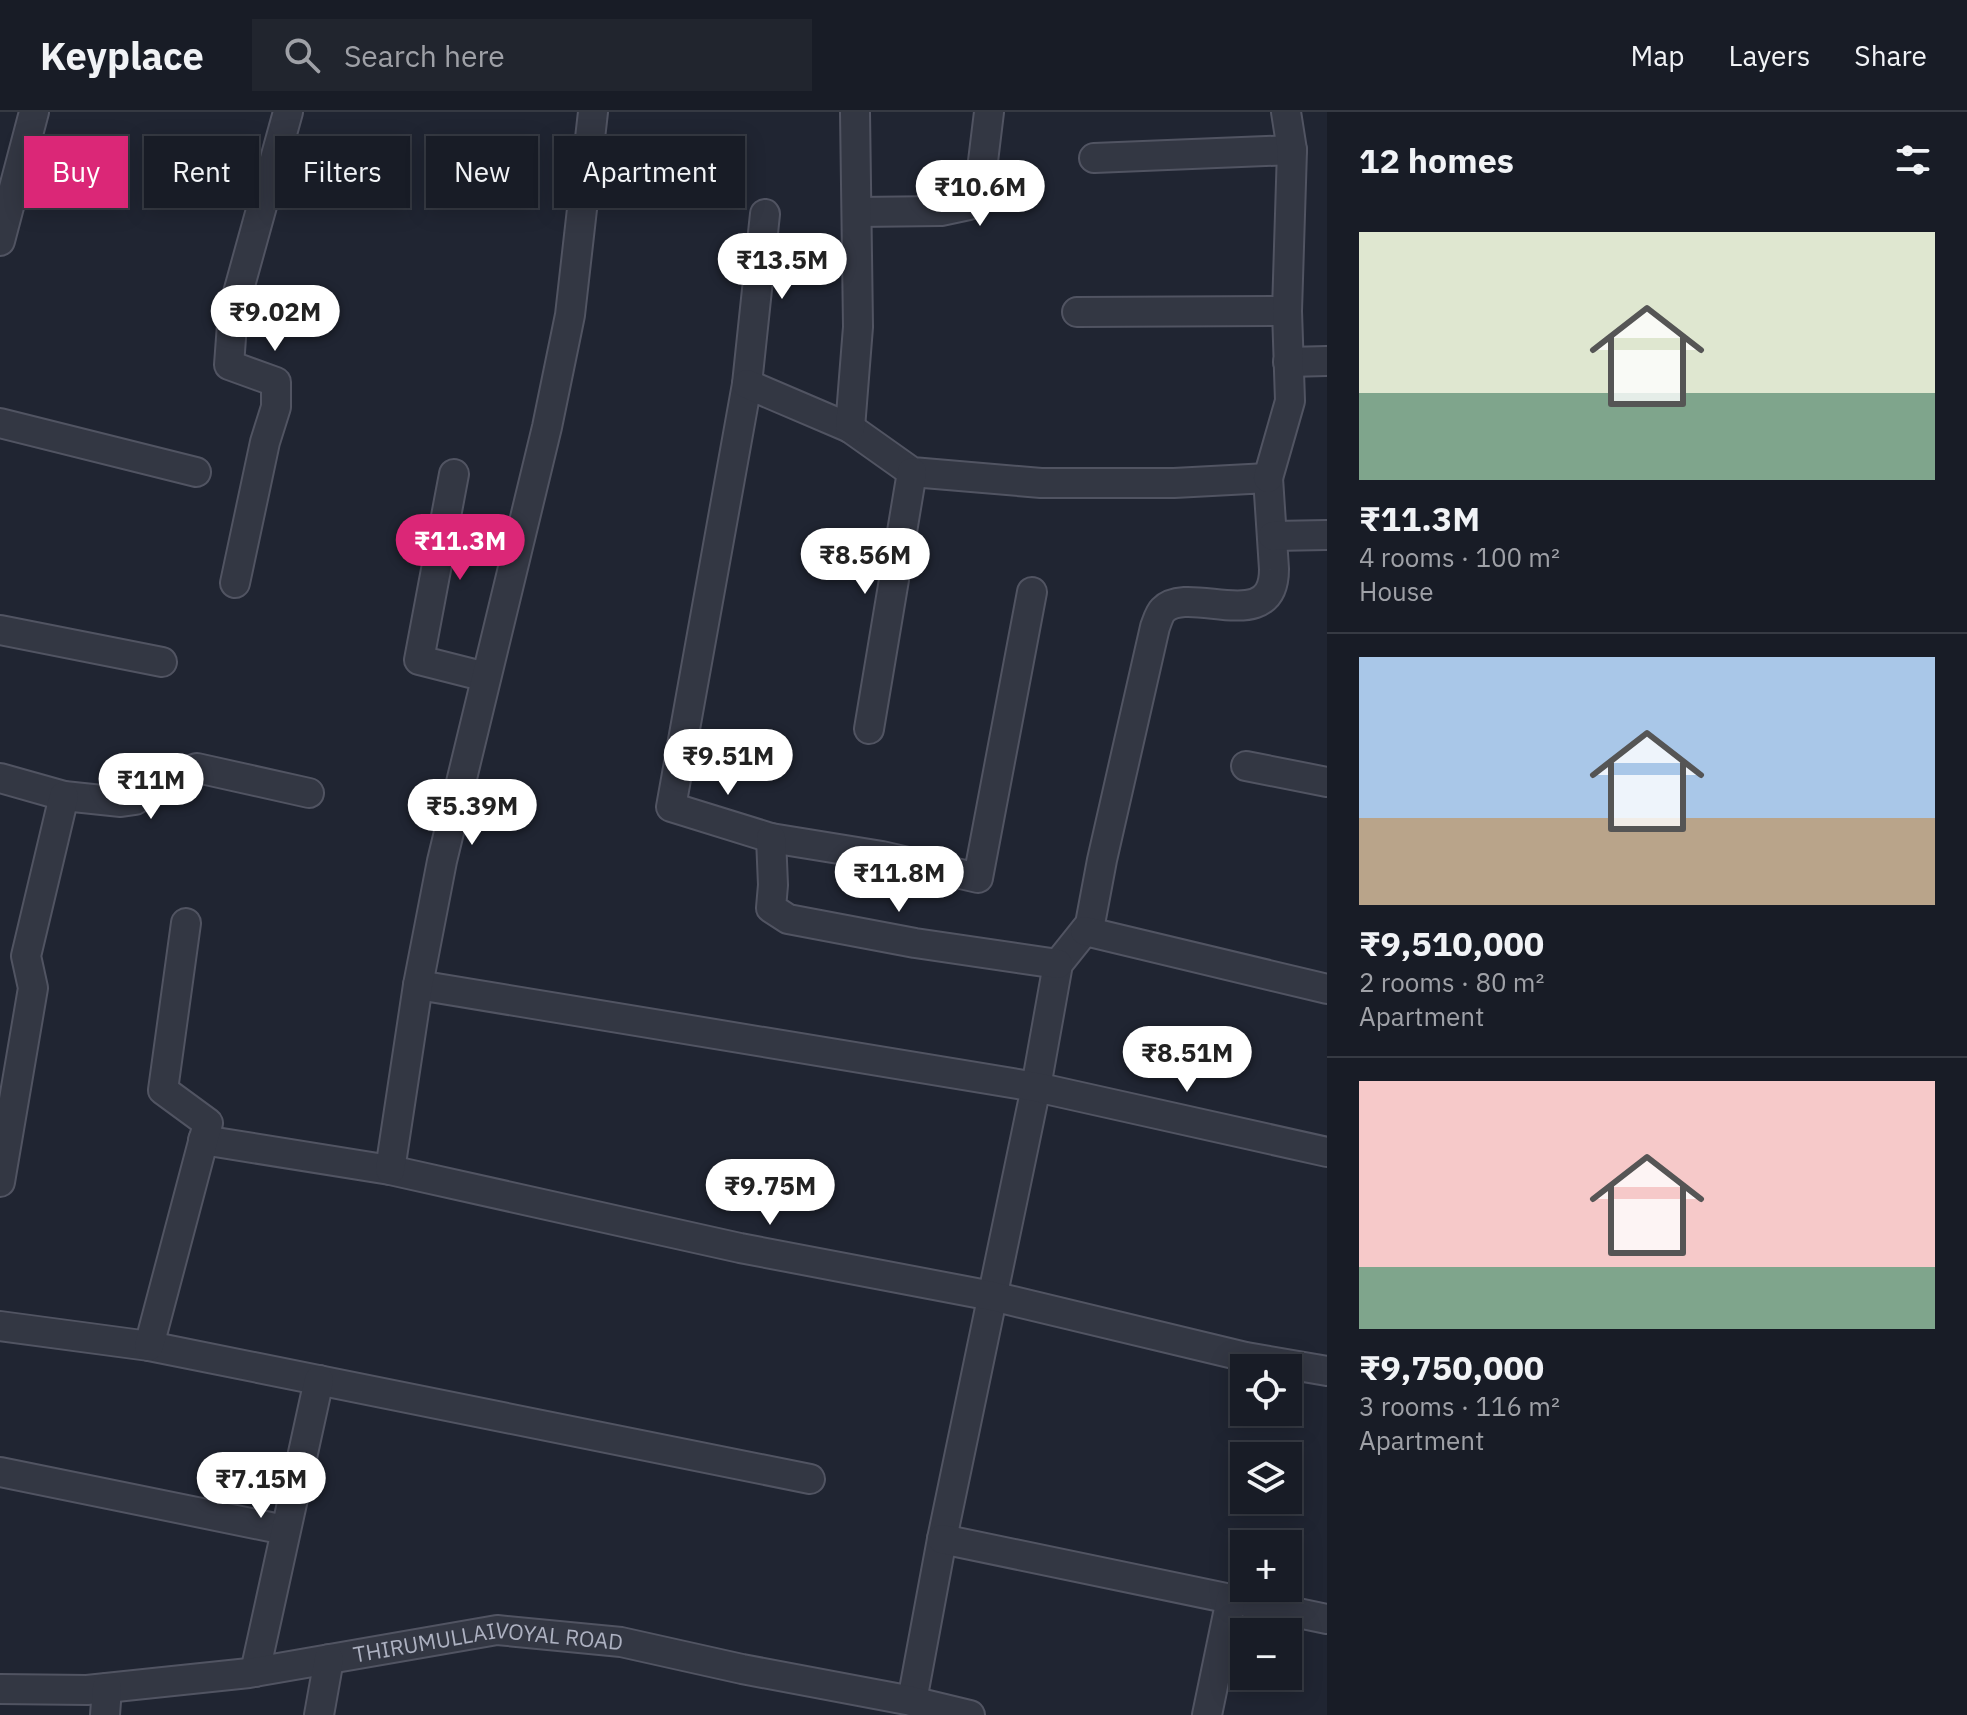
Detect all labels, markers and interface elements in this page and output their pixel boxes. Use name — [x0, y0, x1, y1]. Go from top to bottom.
search box — [252, 19, 812, 91]
text: Keyplace — [40, 31, 204, 80]
icon: search — [280, 33, 324, 77]
text: Search here — [344, 36, 505, 75]
text: Map — [1630, 37, 1684, 74]
text: Layers — [1728, 37, 1810, 74]
text: Share — [1854, 37, 1927, 74]
chip: Buy — [24, 136, 128, 208]
chip: Rent — [144, 136, 259, 208]
chip: Filters — [275, 136, 410, 208]
chip: New — [426, 136, 538, 208]
chip: Apartment — [554, 136, 745, 208]
text: 12 homes — [1359, 138, 1514, 182]
icon: filters — [1891, 138, 1935, 182]
pin: ₹10.6M — [915, 160, 1045, 228]
text: ₹10.6M — [934, 169, 1026, 203]
pin: ₹13.5M — [717, 233, 847, 301]
text: ₹13.5M — [736, 242, 828, 276]
icon: home — [1575, 284, 1719, 428]
pin: ₹9.02M — [210, 285, 340, 353]
text: ₹9.02M — [229, 294, 321, 328]
text: ₹11.3M — [1359, 496, 1480, 540]
pin: ₹11.3M — [395, 514, 525, 582]
text: ₹11.3M — [414, 523, 506, 557]
pin: ₹8.56M — [800, 528, 930, 596]
text: ₹8.56M — [819, 537, 911, 571]
text: 4 rooms · 100 m² — [1359, 540, 1560, 574]
text: House — [1359, 574, 1434, 608]
icon: home — [1575, 709, 1719, 853]
pin: ₹9.51M — [663, 729, 793, 797]
text: ₹9.51M — [682, 738, 774, 772]
pin: ₹11M — [104, 753, 198, 821]
text: ₹11M — [117, 762, 185, 796]
pin: ₹5.39M — [407, 779, 537, 847]
text: ₹5.39M — [426, 788, 518, 822]
pin: ₹11.8M — [834, 846, 964, 914]
text: ₹11.8M — [853, 855, 945, 889]
text: ₹9,510,000 — [1359, 921, 1544, 965]
text: 2 rooms · 80 m² — [1359, 965, 1544, 999]
text: Apartment — [1359, 999, 1484, 1033]
pin: ₹8.51M — [1122, 1026, 1252, 1094]
text: ₹8.51M — [1141, 1035, 1233, 1069]
icon: home — [1575, 1133, 1719, 1277]
pin: ₹9.75M — [705, 1159, 835, 1227]
text: ₹9.75M — [724, 1168, 816, 1202]
text: ₹9,750,000 — [1359, 1345, 1544, 1389]
map controls — [1230, 1354, 1302, 1690]
button: locate — [1230, 1354, 1302, 1426]
text: 3 rooms · 116 m² — [1359, 1389, 1560, 1423]
text: Apartment — [1359, 1423, 1484, 1457]
button: layers — [1230, 1442, 1302, 1514]
pin: ₹7.15M — [196, 1452, 326, 1520]
text: ₹7.15M — [215, 1461, 307, 1495]
button: + — [1230, 1530, 1302, 1602]
street label: THIRUMULLAIVOYAL ROAD — [351, 1615, 624, 1669]
button: − — [1230, 1618, 1302, 1690]

